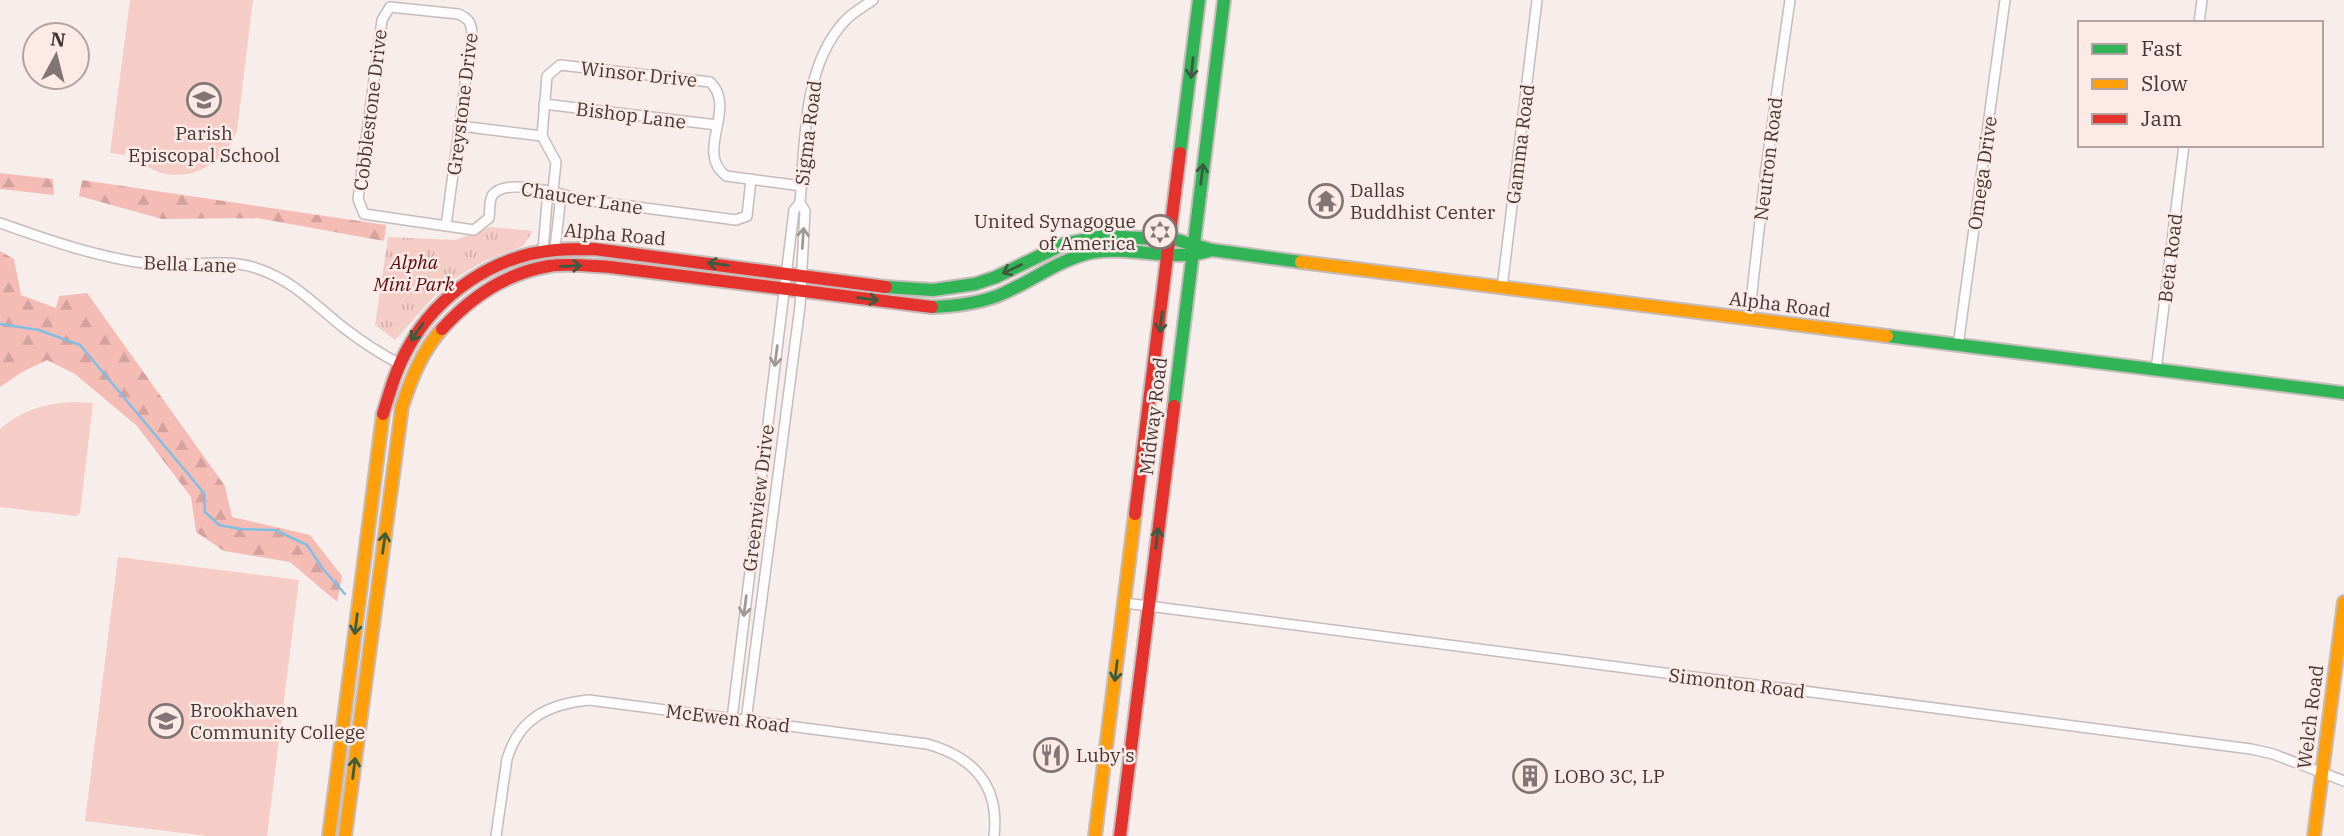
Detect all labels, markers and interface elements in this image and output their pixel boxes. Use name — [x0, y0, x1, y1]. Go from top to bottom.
north arrow — [21, 21, 91, 91]
legend — [2078, 21, 2323, 147]
text: N — [49, 26, 67, 52]
street label: Cobblestone Drive — [348, 28, 392, 192]
street label: Greystone Drive — [441, 31, 483, 177]
text: Fast — [2141, 34, 2182, 62]
street label: Winsor Drive — [580, 56, 698, 92]
one-way arrow — [1185, 56, 1198, 79]
text: Slow — [2141, 69, 2188, 97]
street label: Sigma Road — [790, 79, 826, 187]
school or university icon: Parish Episcopal School — [185, 81, 223, 119]
street label: Gamma Road — [1501, 83, 1539, 205]
street label: Bishop Lane — [575, 96, 687, 134]
street label: Neutron Road — [1749, 96, 1787, 222]
text: Jam — [2141, 104, 2182, 132]
street label: Omega Drive — [1962, 114, 2002, 232]
place label: Parish Episcopal School — [128, 121, 280, 167]
one-way arrow — [1196, 163, 1209, 185]
street label: Chaucer Lane — [519, 177, 645, 219]
place label: Dallas Buddhist Center — [1350, 178, 1496, 224]
temple icon: Dallas Buddhist Center — [1307, 182, 1345, 220]
place label: United Synagogue of America — [974, 209, 1136, 255]
street label: Beta Road — [2153, 212, 2187, 304]
synagogue icon: United Synagogue of America — [1141, 213, 1179, 251]
street label: Alpha Road — [563, 218, 667, 250]
one-way arrow — [797, 227, 810, 250]
street label: Bella Lane — [143, 250, 237, 278]
park label: Alpha Mini Park — [372, 250, 455, 296]
one-way arrow — [707, 258, 730, 271]
one-way arrow — [559, 259, 582, 272]
one-way arrow — [1002, 263, 1023, 277]
street label: Alpha Road — [1728, 286, 1832, 322]
one-way arrow — [856, 293, 879, 306]
one-way arrow — [1154, 310, 1167, 333]
one-way arrow — [410, 322, 424, 341]
one-way arrow — [769, 344, 782, 366]
street label: Midway Road — [1134, 356, 1172, 476]
street label: Greenview Drive — [737, 423, 779, 573]
one-way arrow — [1151, 527, 1164, 550]
one-way arrow — [377, 532, 390, 555]
one-way arrow — [739, 594, 752, 617]
one-way arrow — [350, 612, 363, 635]
one-way arrow — [1110, 659, 1123, 682]
street label: Simonton Road — [1667, 663, 1807, 703]
street label: Welch Road — [2292, 664, 2328, 770]
place label: Brookhaven Community College — [190, 698, 365, 744]
street label: McEwen Road — [664, 698, 792, 738]
school or university icon: Brookhaven Community College — [147, 702, 185, 740]
restaurant icon: Luby's — [1032, 736, 1070, 774]
place label: Luby's — [1076, 743, 1135, 767]
one-way arrow — [348, 757, 361, 780]
building icon: LOBO 3C, LP — [1511, 757, 1549, 795]
place label: LOBO 3C, LP — [1554, 764, 1665, 788]

